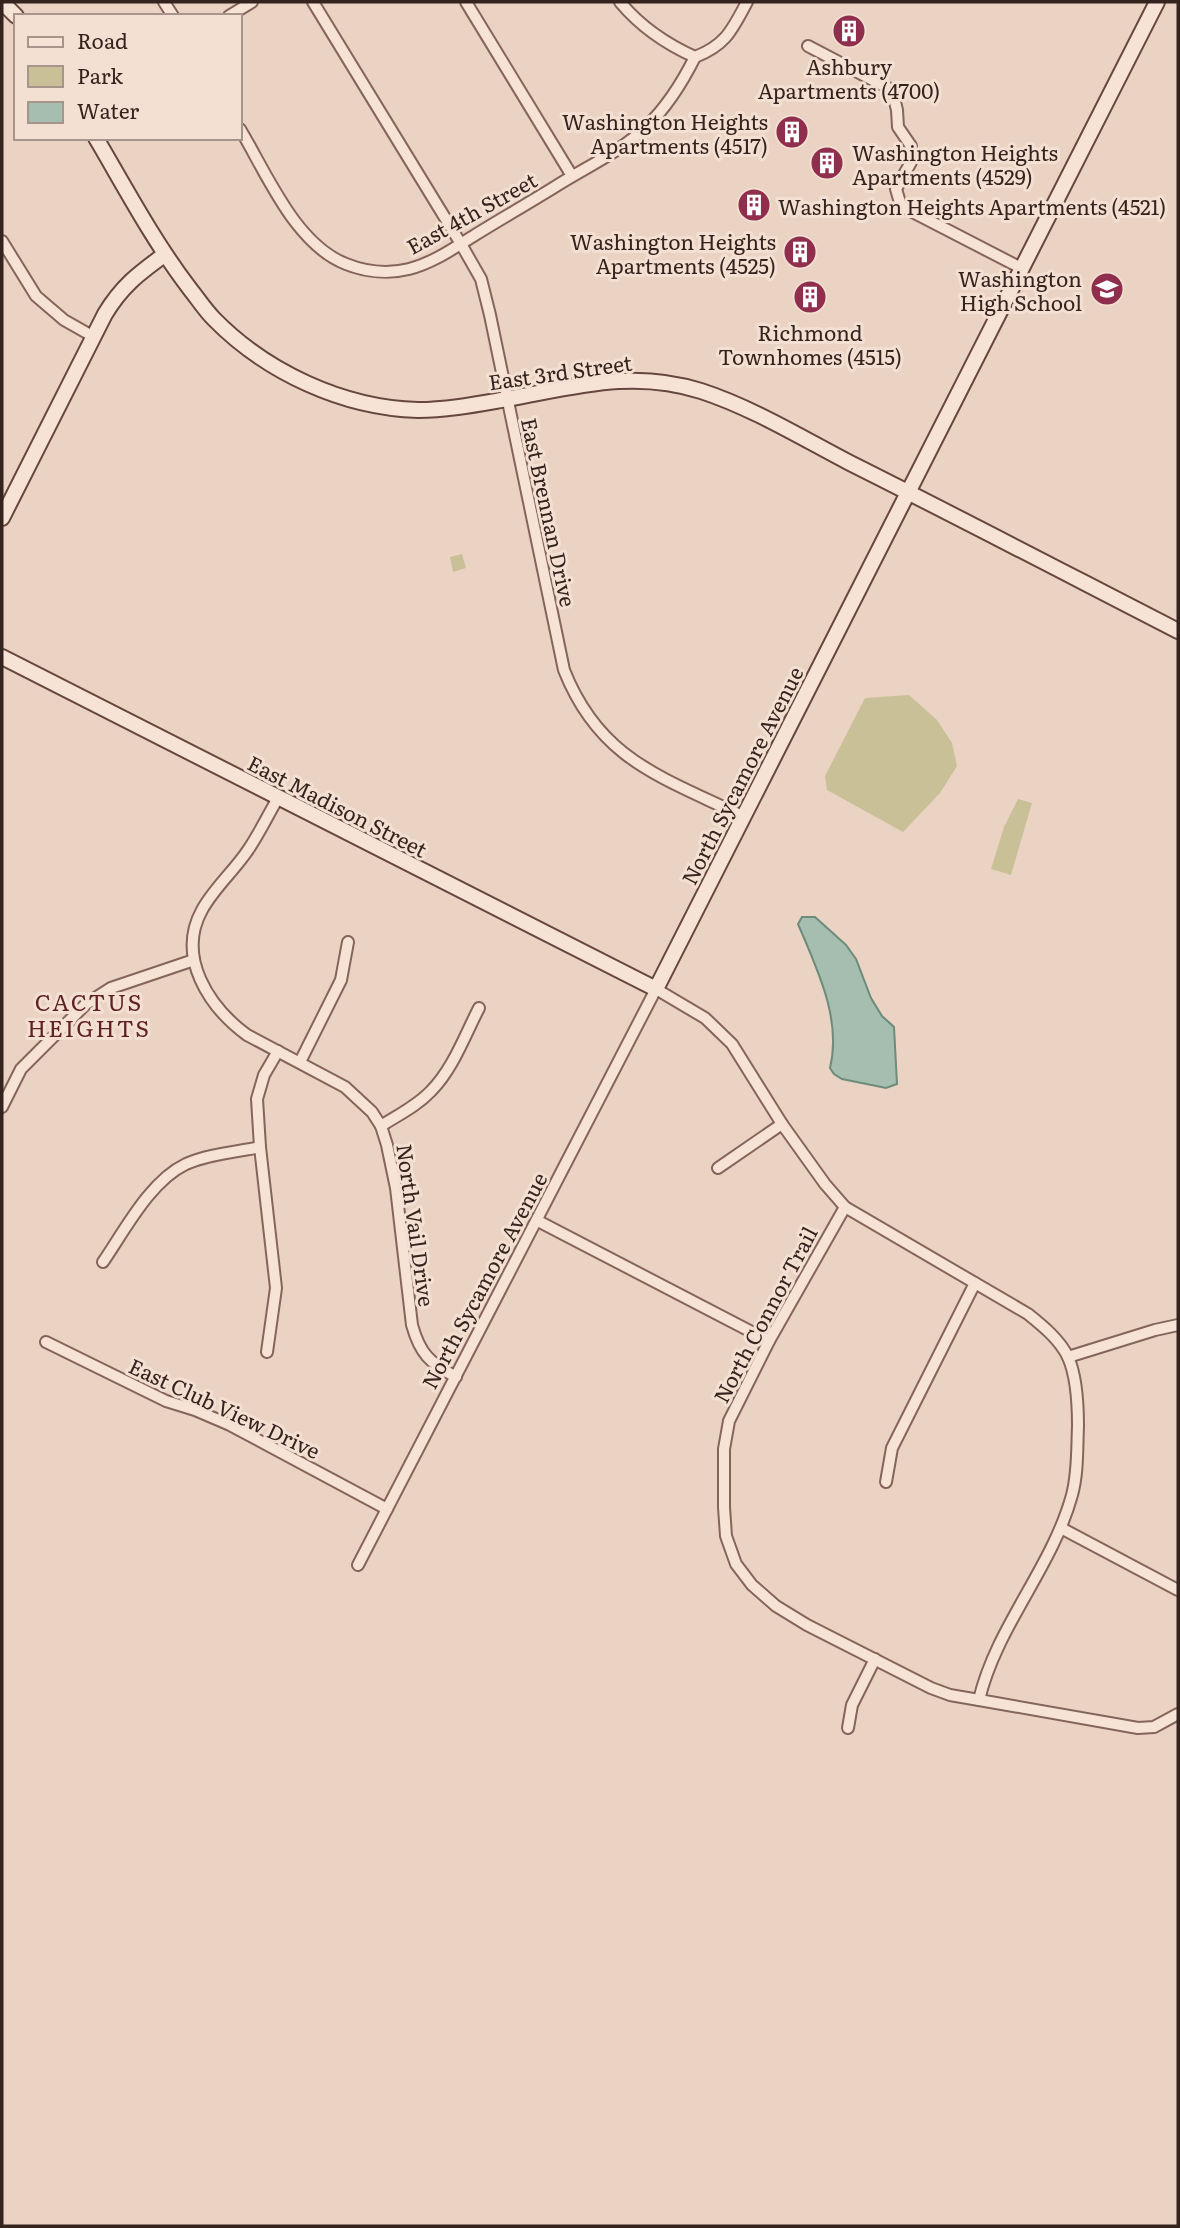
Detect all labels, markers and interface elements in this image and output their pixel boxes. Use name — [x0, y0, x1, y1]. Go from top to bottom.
building icon: Ashbury Apartments (4700) — [830, 12, 868, 50]
legend — [14, 14, 242, 140]
text: Road — [77, 24, 128, 55]
place label: Ashbury Apartments (4700) — [758, 50, 940, 105]
text: Park — [77, 59, 123, 90]
text: Water — [77, 94, 139, 125]
place label: Washington Heights Apartments (4517) — [562, 105, 768, 160]
building icon: Washington Heights Apartments (4517) — [773, 113, 811, 151]
place label: Washington Heights Apartments (4529) — [852, 136, 1058, 191]
building icon: Washington Heights Apartments (4529) — [808, 144, 846, 182]
street label: East 4th Street — [400, 163, 542, 261]
building icon: Washington Heights Apartments (4521) — [735, 186, 773, 224]
place label: Washington Heights Apartments (4521) — [778, 190, 1166, 221]
place label: Washington Heights Apartments (4525) — [570, 225, 776, 280]
building icon: Washington Heights Apartments (4525) — [781, 233, 819, 271]
place label: Washington High School — [958, 262, 1082, 317]
school or university icon: Washington High School — [1088, 270, 1126, 308]
building icon: Richmond Townhomes (4515) — [791, 278, 829, 316]
place label: Richmond Townhomes (4515) — [718, 316, 902, 371]
street label: East 3rd Street — [486, 346, 634, 396]
street label: East Brennan Drive — [515, 415, 585, 610]
street label: North Sycamore Avenue — [672, 660, 810, 890]
street label: East Madison Street — [243, 746, 434, 864]
district label: CACTUS HEIGHTS — [27, 984, 151, 1044]
street label: North Vail Drive — [390, 1142, 444, 1308]
street label: North Sycamore Avenue — [413, 1166, 553, 1394]
street label: North Connor Trail — [704, 1220, 824, 1408]
street label: East Club View Drive — [124, 1349, 326, 1465]

